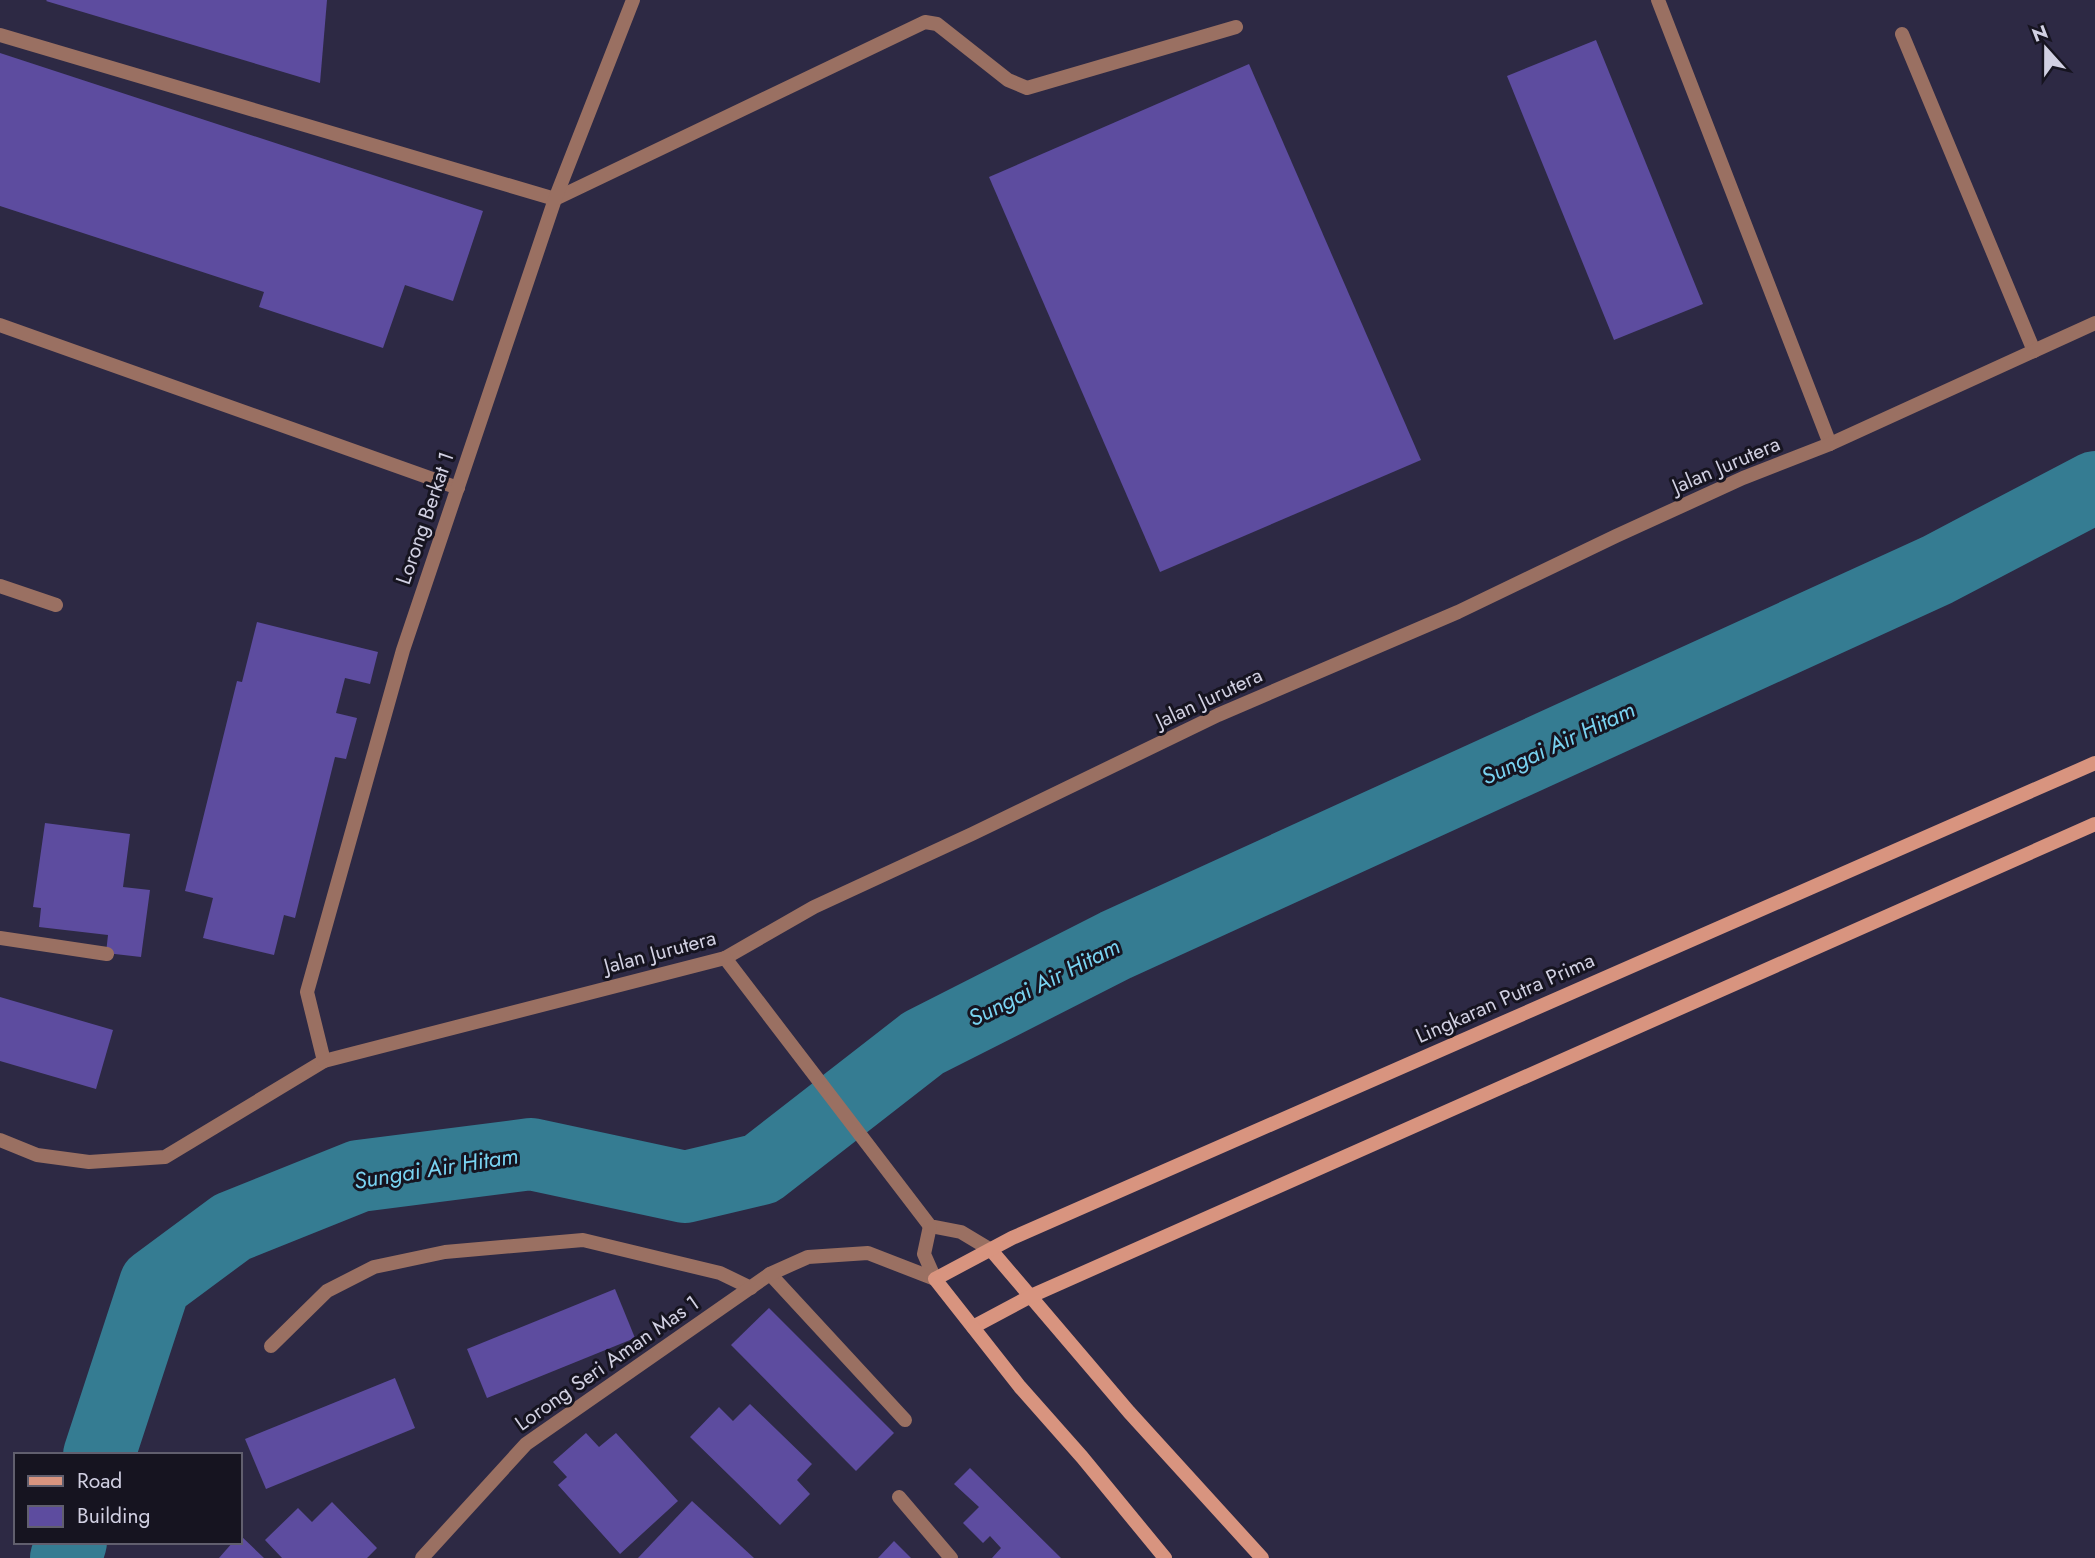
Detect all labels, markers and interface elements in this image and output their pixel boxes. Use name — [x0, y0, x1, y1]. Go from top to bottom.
north arrow — [2011, 14, 2081, 84]
text: N — [2028, 18, 2052, 49]
street label: Jalan Jurutera — [1665, 429, 1785, 502]
street label: Lorong Berkat 1 — [388, 448, 462, 588]
street label: Jalan Jurutera — [1148, 660, 1267, 737]
water label: Sungai Air Hitam — [1476, 692, 1640, 794]
street label: Jalan Jurutera — [598, 923, 719, 982]
water label: Sungai Air Hitam — [962, 929, 1126, 1035]
street label: Lingkaran Putra Prima — [1411, 945, 1599, 1051]
water label: Sungai Air Hitam — [351, 1138, 521, 1198]
street label: Lorong Seri Aman Mas 1 — [509, 1288, 705, 1438]
legend — [14, 1453, 242, 1544]
text: Road — [77, 1466, 122, 1496]
text: Building — [77, 1501, 150, 1531]

